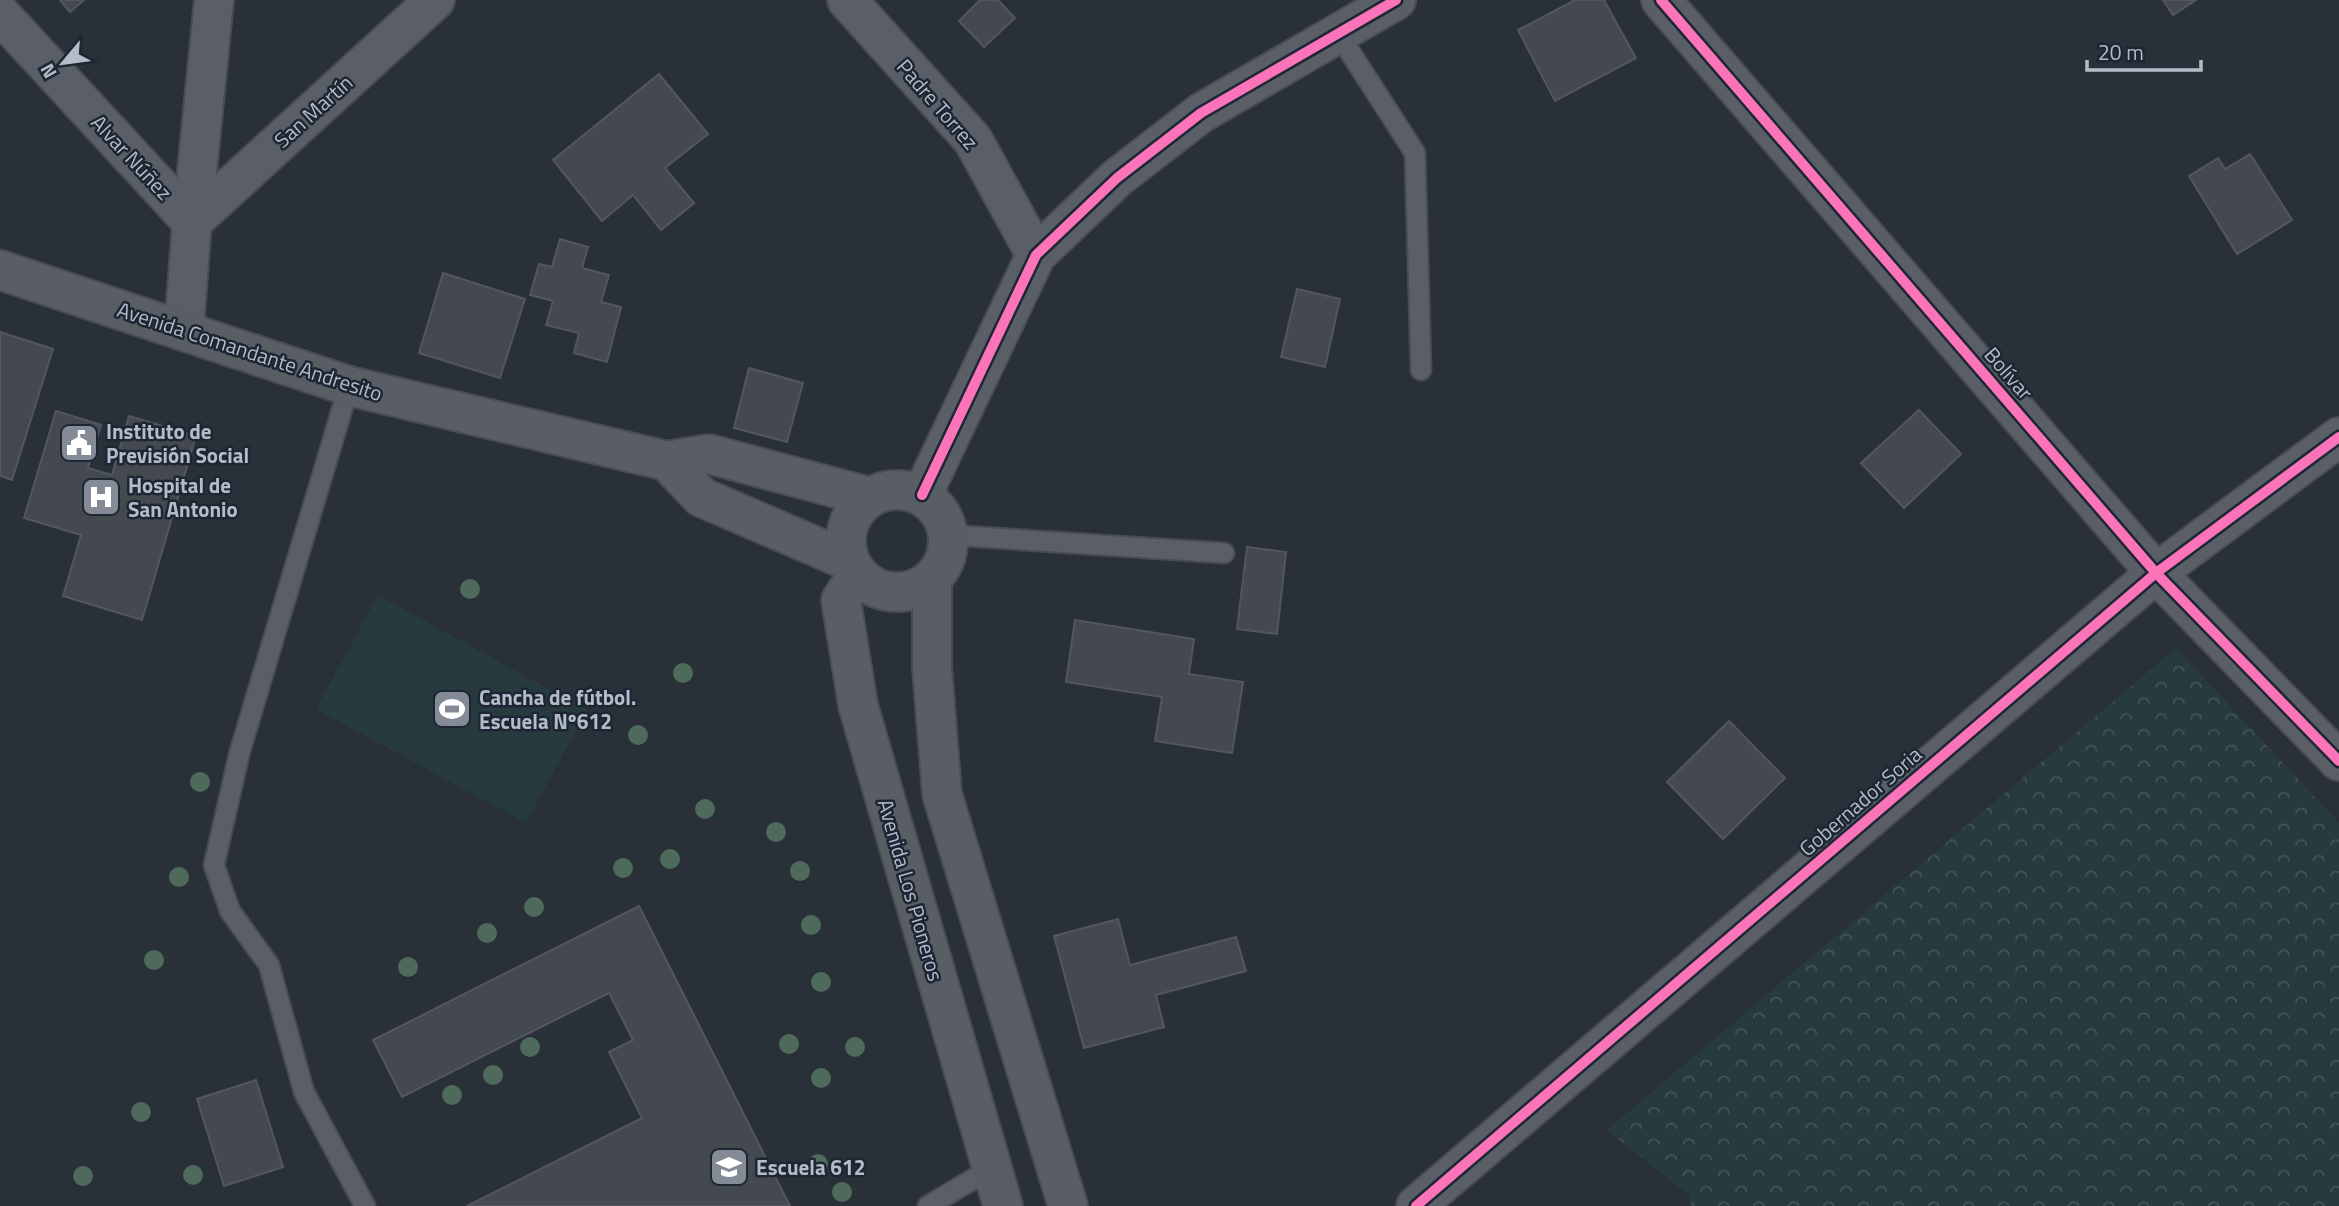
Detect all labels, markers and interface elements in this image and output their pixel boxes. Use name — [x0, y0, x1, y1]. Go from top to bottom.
north arrow — [28, 28, 98, 98]
scale bar — [2087, 28, 2201, 72]
text: 20 m — [2098, 36, 2144, 68]
street label: Padre Torrez — [890, 52, 986, 156]
text: N — [32, 59, 64, 84]
street label: San Martín — [266, 67, 360, 155]
street label: Alvar Núñez — [84, 107, 180, 207]
street label: Avenida Comandante Andresito — [113, 293, 387, 409]
street label: Bolívar — [1977, 339, 2041, 407]
place label: Instituto de Previsión Social — [106, 415, 249, 471]
public building icon: Instituto de Previsión Social — [58, 422, 100, 464]
place label: Hospital de San Antonio — [128, 469, 238, 525]
hospital icon: Hospital de San Antonio — [80, 476, 122, 518]
place label: Cancha de fútbol. Escuela Nº612 — [479, 681, 636, 737]
sports icon: Cancha de fútbol. Escuela Nº612 — [431, 688, 473, 730]
street label: Gobernador Soria — [1792, 738, 1929, 863]
street label: Avenida Los Pioneros — [870, 795, 952, 985]
school or university icon: Escuela 612 — [708, 1146, 750, 1188]
place label: Escuela 612 — [756, 1151, 866, 1183]

